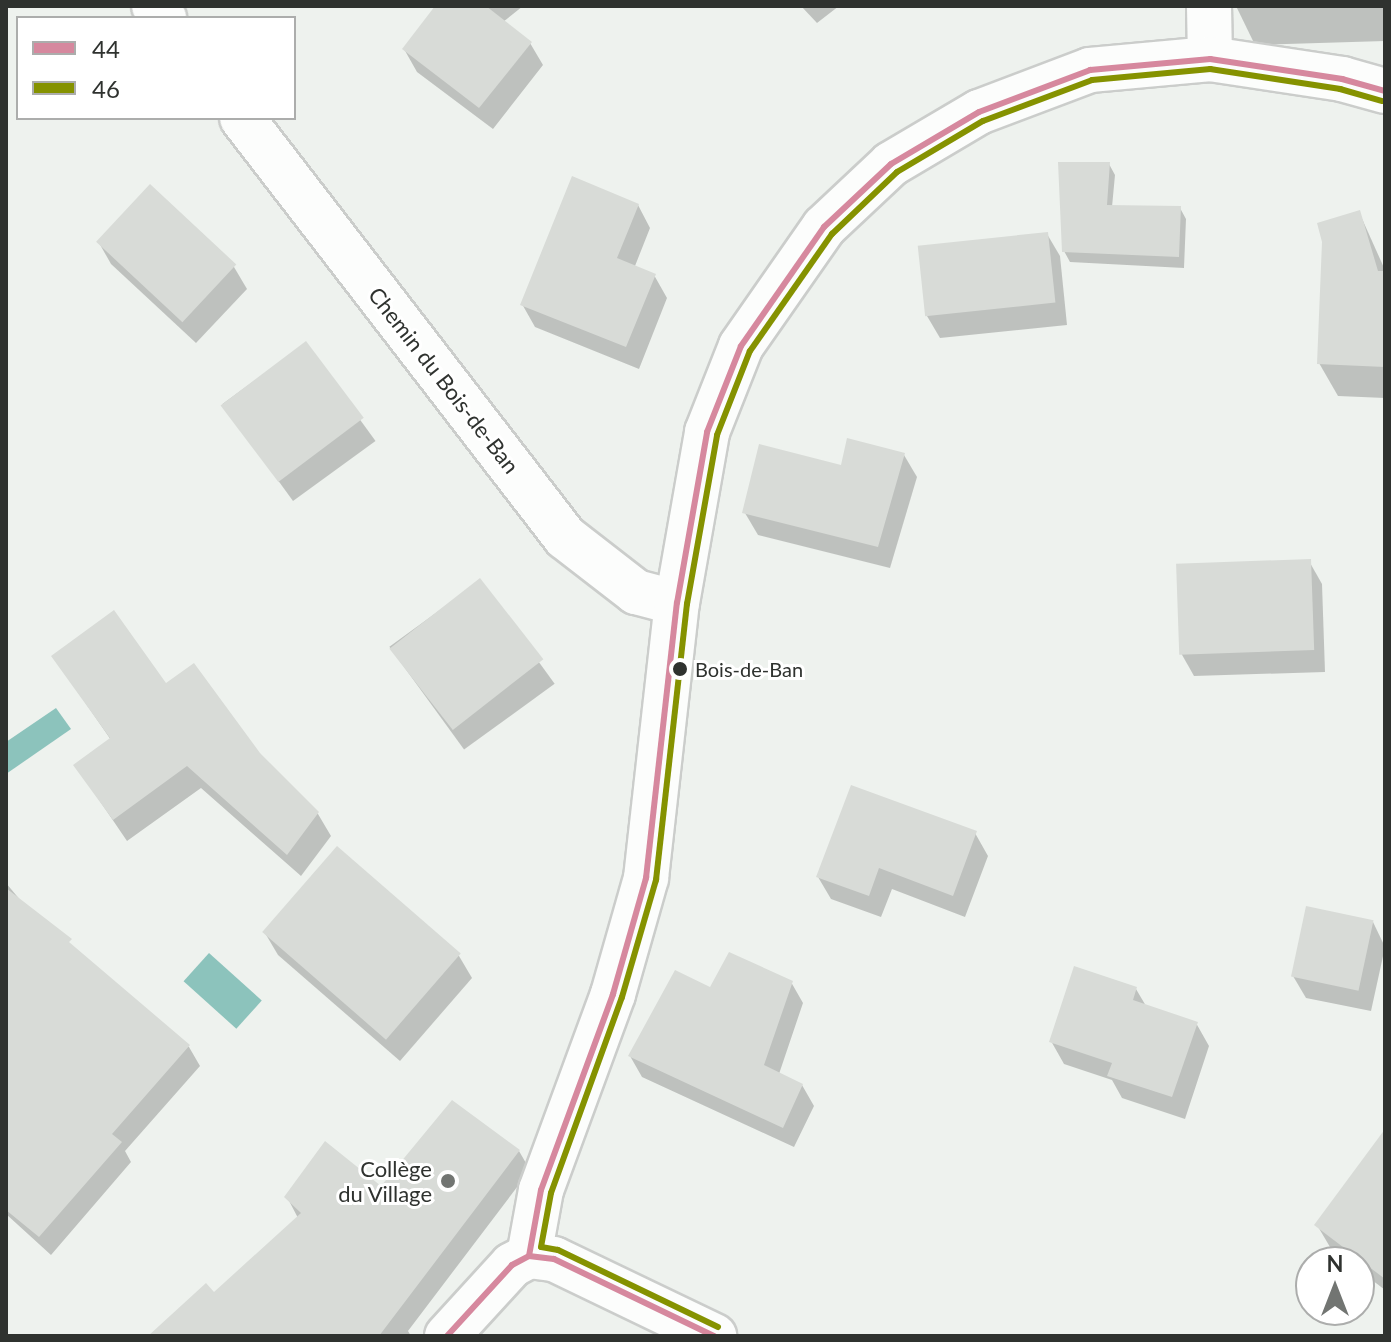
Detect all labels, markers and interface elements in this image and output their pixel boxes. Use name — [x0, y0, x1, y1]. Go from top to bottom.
legend — [16, 16, 296, 120]
text: 44 — [92, 34, 120, 63]
text: 46 — [92, 74, 120, 103]
street label: Chemin du Bois-de-Ban — [363, 282, 525, 478]
place label: Bois-de-Ban — [695, 657, 803, 681]
marker: Bois-de-Ban — [672, 661, 688, 677]
place label: Collège du Village — [337, 1155, 432, 1206]
marker: Collège du Village — [439, 1172, 457, 1190]
north arrow — [1295, 1246, 1375, 1326]
text: N — [1327, 1250, 1343, 1277]

